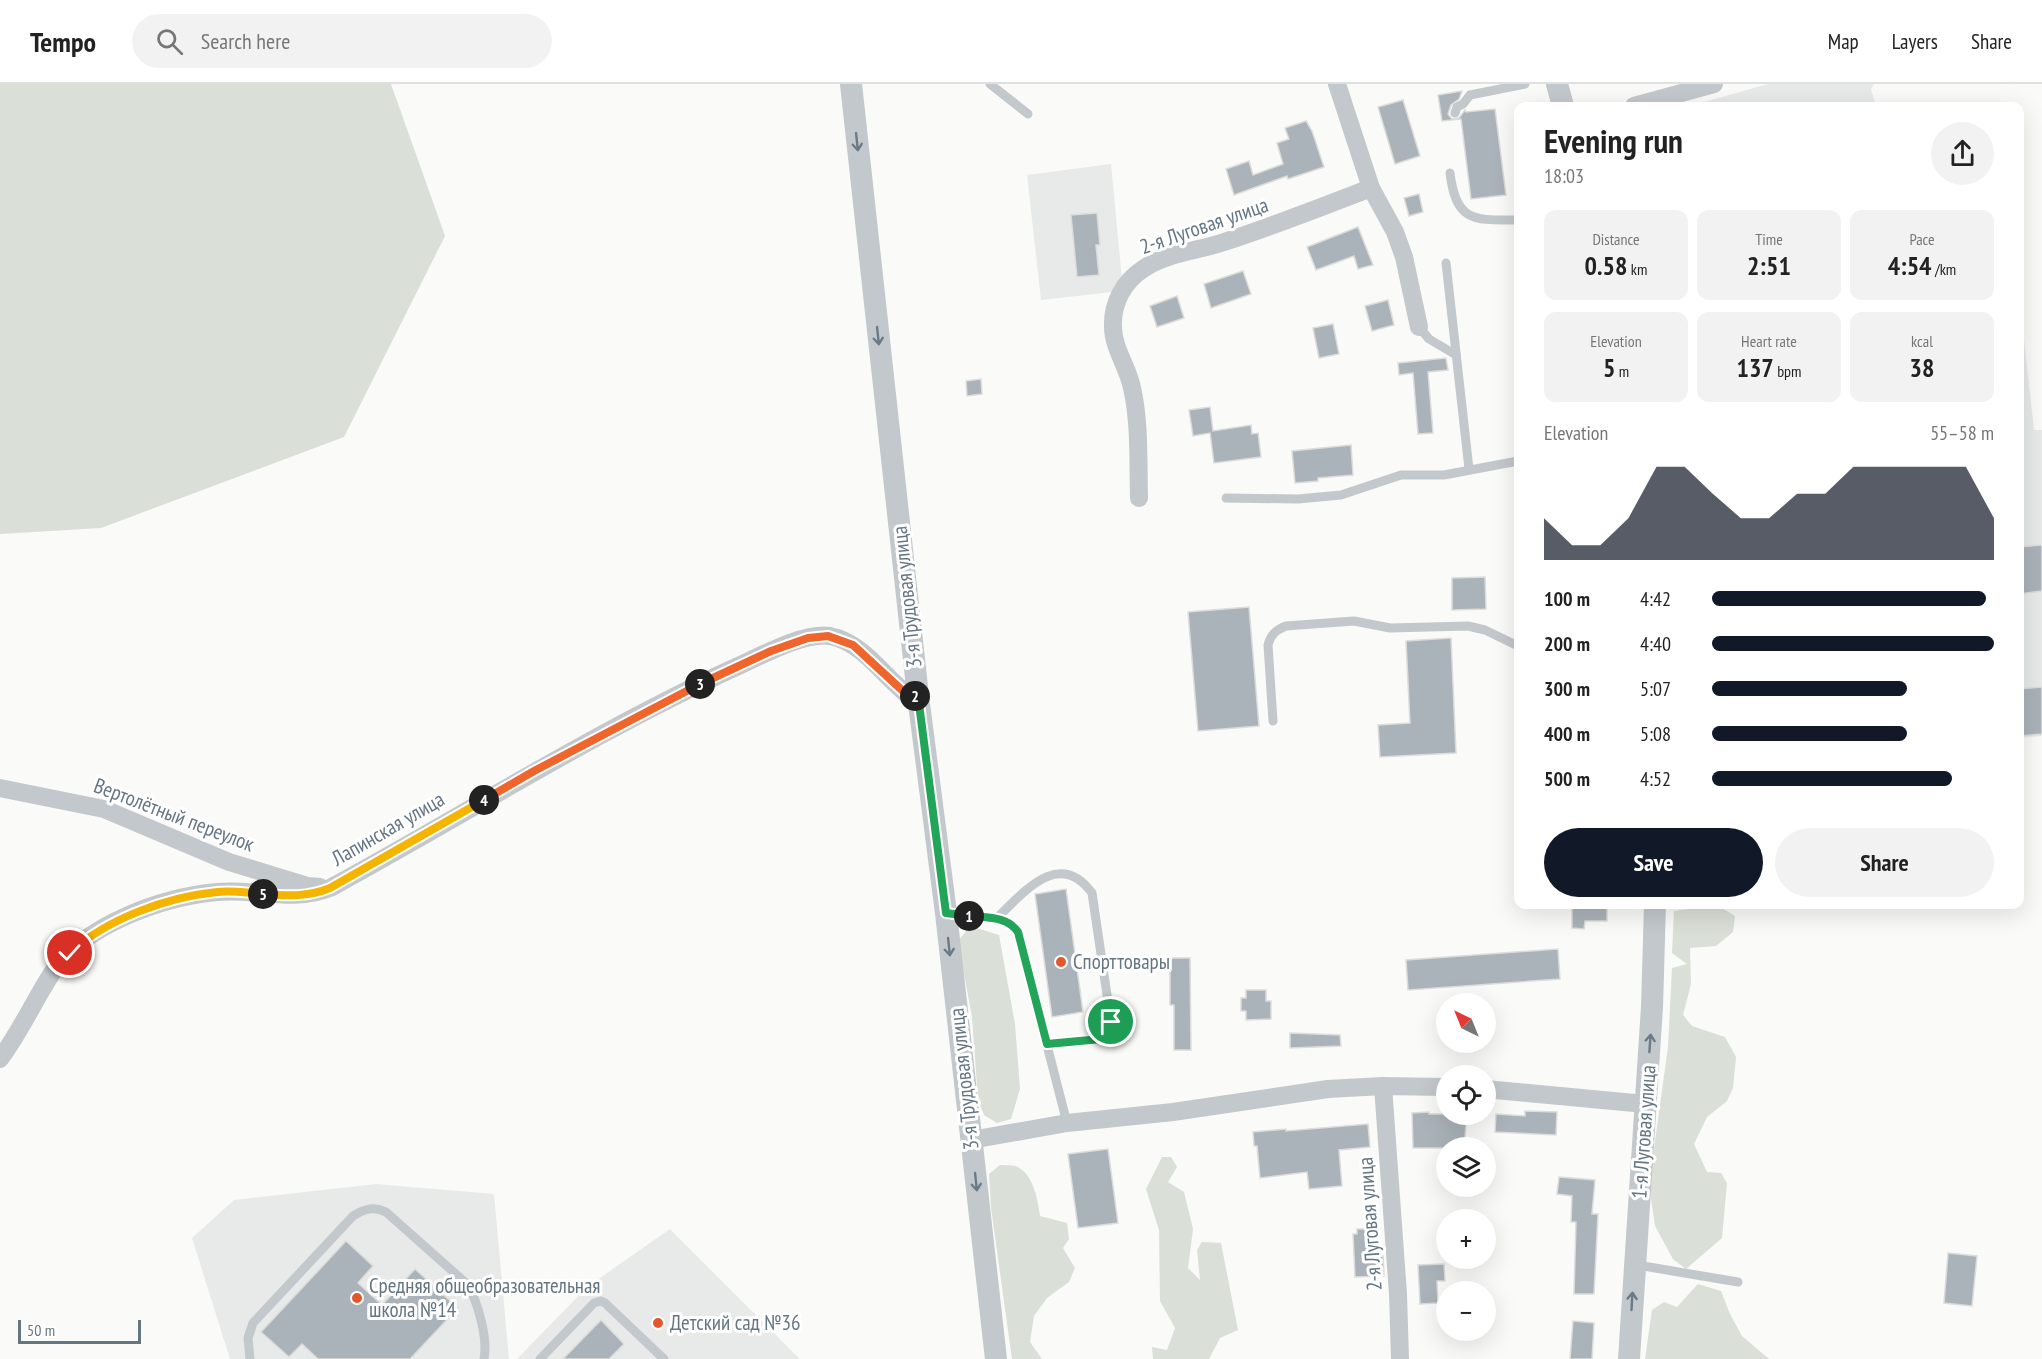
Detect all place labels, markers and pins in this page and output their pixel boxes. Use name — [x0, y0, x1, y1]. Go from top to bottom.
pin: 3 — [685, 669, 715, 699]
pin: 2 — [900, 681, 930, 711]
pin: 4 — [469, 785, 499, 815]
pin: 5 — [248, 879, 278, 909]
pin: 1 — [954, 901, 984, 931]
pin — [44, 927, 95, 978]
place label: Спорттовары — [1073, 948, 1170, 975]
marker: Спорттовары — [1054, 955, 1068, 969]
pin — [1085, 996, 1136, 1047]
place label: Средняя общеобразовательная школа №14 — [369, 1272, 600, 1323]
marker: Средняя общеобразовательная школа №14 — [350, 1291, 364, 1305]
place label: Детский сад №36 — [670, 1309, 800, 1336]
marker: Детский сад №36 — [651, 1316, 665, 1330]

